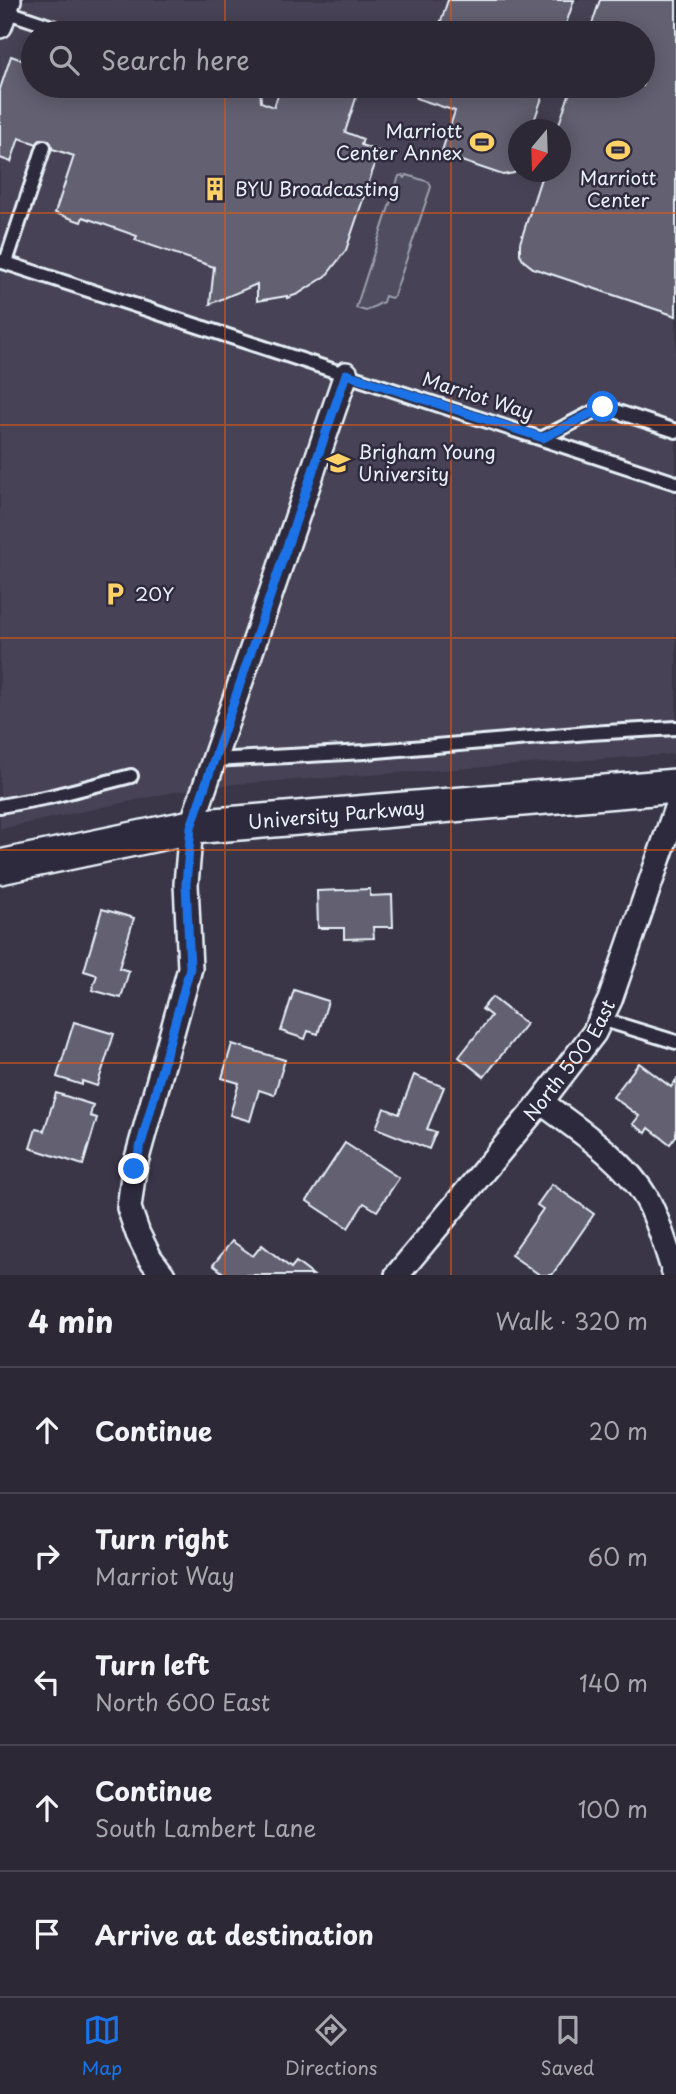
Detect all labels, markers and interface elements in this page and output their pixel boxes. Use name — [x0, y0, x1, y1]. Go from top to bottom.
search box — [21, 21, 655, 98]
text: Search here — [101, 40, 250, 79]
icon: search — [45, 41, 83, 79]
place label: Marriott Center Annex — [336, 116, 462, 166]
north arrow — [508, 119, 571, 182]
sports icon: Marriott Center Annex — [468, 128, 496, 156]
sports icon: Marriott Center — [604, 136, 632, 164]
place label: Marriott Center — [580, 163, 657, 213]
place label: BYU Broadcasting — [235, 174, 399, 202]
building icon: BYU Broadcasting — [201, 175, 229, 203]
street label: Marriot Way — [419, 364, 537, 426]
route start — [587, 391, 618, 422]
place label: Brigham Young University — [358, 437, 496, 487]
school or university icon: Brigham Young University — [324, 449, 352, 477]
place label: 20Y — [135, 579, 174, 607]
parking icon: 20Y — [101, 580, 129, 608]
street label: University Parkway — [247, 792, 426, 835]
street label: North 500 East — [516, 994, 621, 1126]
route end — [118, 1153, 149, 1184]
text: 4 min — [28, 1298, 114, 1343]
text: Walk · 320 m — [495, 1303, 648, 1338]
icon: ahead — [28, 1411, 66, 1449]
text: Continue — [95, 1411, 212, 1450]
text: 20 m — [589, 1413, 648, 1448]
text: Turn right — [95, 1519, 229, 1558]
icon: right — [28, 1537, 66, 1575]
text: 60 m — [588, 1539, 648, 1574]
text: Marriot Way — [95, 1558, 235, 1593]
text: Turn left — [95, 1645, 210, 1684]
icon: left — [28, 1663, 66, 1701]
text: 140 m — [579, 1665, 648, 1700]
text: North 600 East — [95, 1684, 270, 1719]
text: Continue — [95, 1771, 212, 1810]
icon: ahead — [28, 1789, 66, 1827]
text: 100 m — [578, 1791, 648, 1826]
text: South Lambert Lane — [95, 1810, 316, 1845]
icon: arrive — [28, 1915, 66, 1953]
text: Arrive at destination — [95, 1915, 374, 1954]
tab: Map — [82, 2011, 122, 2081]
tab: Directions — [285, 2011, 378, 2081]
tab: Saved — [541, 2011, 594, 2081]

